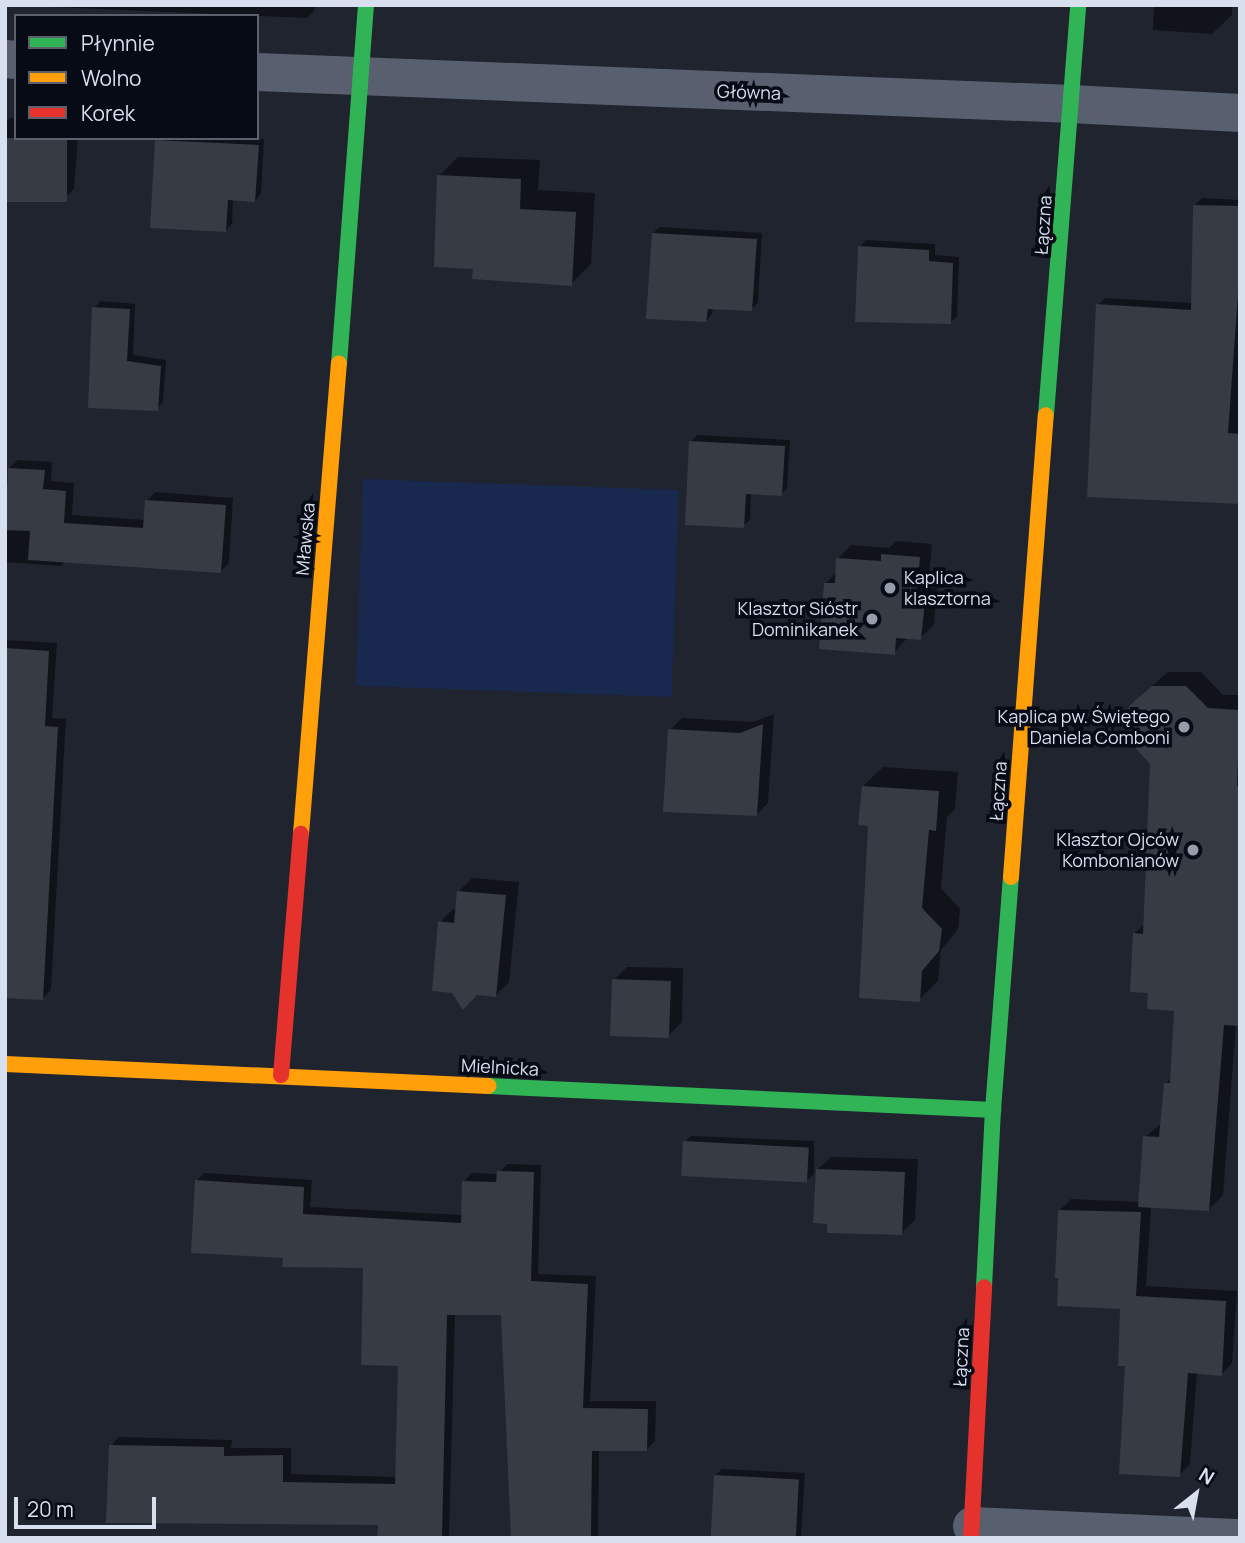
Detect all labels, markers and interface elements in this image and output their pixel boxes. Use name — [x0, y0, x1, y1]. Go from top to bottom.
legend — [14, 14, 259, 140]
text: Płynnie — [81, 29, 155, 57]
text: Wolno — [81, 64, 142, 92]
street label: Główna — [717, 80, 781, 104]
text: Korek — [81, 99, 135, 127]
street label: Łączna — [1030, 195, 1056, 255]
street label: Mławska — [291, 502, 319, 576]
place label: Kaplica klasztorna — [904, 567, 991, 610]
marker: Kaplica klasztorna — [882, 580, 898, 596]
place label: Klasztor Sióstr Dominikanek — [738, 598, 858, 640]
marker: Klasztor Sióstr Dominikanek — [864, 611, 880, 627]
place label: Kaplica pw. Świętego Daniela Comboni — [998, 706, 1170, 748]
marker: Kaplica pw. Świętego Daniela Comboni — [1176, 719, 1192, 735]
street label: Łączna — [985, 761, 1011, 821]
place label: Klasztor Ojców Kombonianów — [1056, 829, 1179, 872]
marker: Klasztor Ojców Kombonianów — [1185, 842, 1201, 858]
street label: Mielnicka — [461, 1054, 539, 1080]
street label: Łączna — [949, 1327, 973, 1387]
north arrow — [1161, 1459, 1231, 1529]
text: N — [1194, 1461, 1219, 1491]
scale bar — [18, 1484, 159, 1528]
text: 20 m — [27, 1495, 74, 1523]

